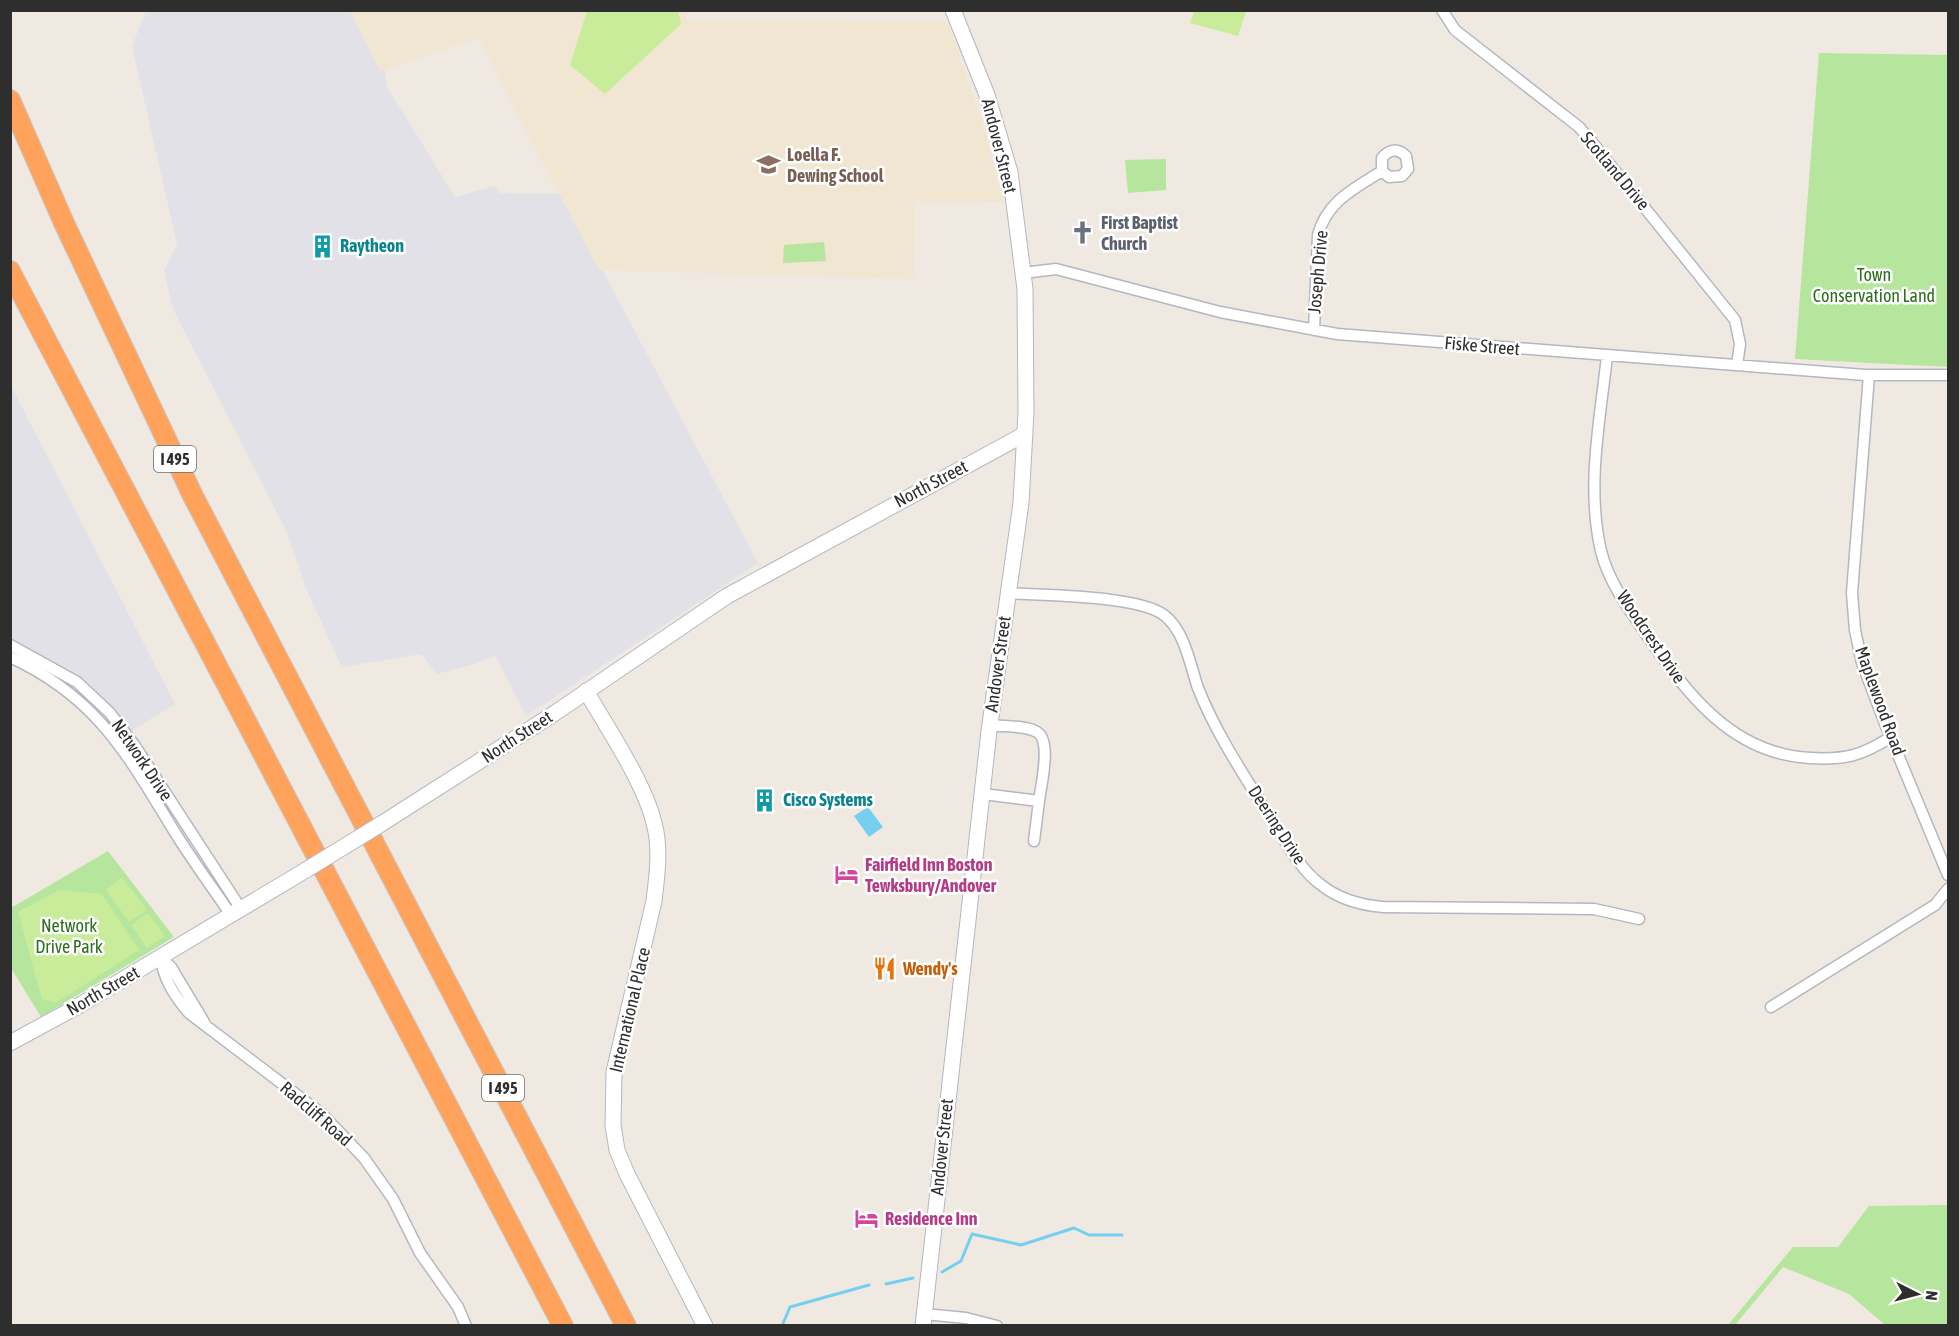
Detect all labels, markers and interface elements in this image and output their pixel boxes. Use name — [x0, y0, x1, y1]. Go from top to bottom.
street label: Andover Street — [978, 96, 1021, 196]
street label: Scotland Drive — [1577, 127, 1654, 214]
place label: Loella F. Dewing School — [787, 144, 884, 186]
school or university icon: Loella F. Dewing School — [756, 152, 782, 178]
place label: First Baptist Church — [1101, 212, 1179, 254]
church icon: First Baptist Church — [1070, 220, 1096, 246]
street label: Joseph Drive — [1303, 229, 1332, 314]
building icon: Raytheon — [309, 233, 335, 259]
place label: Raytheon — [340, 235, 404, 256]
park label: Town Conservation Land — [1813, 264, 1935, 306]
street label: Fiske Street — [1444, 332, 1521, 359]
road number: I 495 — [154, 446, 196, 472]
street label: North Street — [890, 455, 971, 512]
street label: Woodcrest Drive — [1613, 586, 1690, 687]
street label: Andover Street — [980, 614, 1015, 713]
street label: Maplewood Road — [1851, 643, 1910, 758]
street label: North Street — [477, 706, 556, 767]
street label: Network Drive — [108, 715, 177, 804]
street label: Deering Drive — [1244, 781, 1311, 868]
building icon: Cisco Systems — [752, 787, 778, 813]
place label: Cisco Systems — [783, 789, 873, 810]
place label: Fairfield Inn Boston Tewksbury/Andover — [865, 854, 997, 896]
hotel icon: Fairfield Inn Boston Tewksbury/Andover — [834, 862, 860, 888]
park label: Network Drive Park — [35, 915, 103, 957]
street label: International Place — [605, 945, 654, 1075]
restaurant icon: Wendy's — [872, 956, 898, 982]
place label: Wendy's — [902, 958, 958, 979]
street label: North Street — [63, 961, 143, 1020]
road number: I 495 — [482, 1075, 524, 1101]
street label: Radcliff Road — [276, 1077, 356, 1150]
street label: Andover Street — [926, 1098, 957, 1196]
hotel icon: Residence Inn — [854, 1206, 880, 1232]
place label: Residence Inn — [885, 1208, 978, 1229]
north arrow — [1887, 1264, 1947, 1324]
text: N — [1922, 1290, 1941, 1301]

